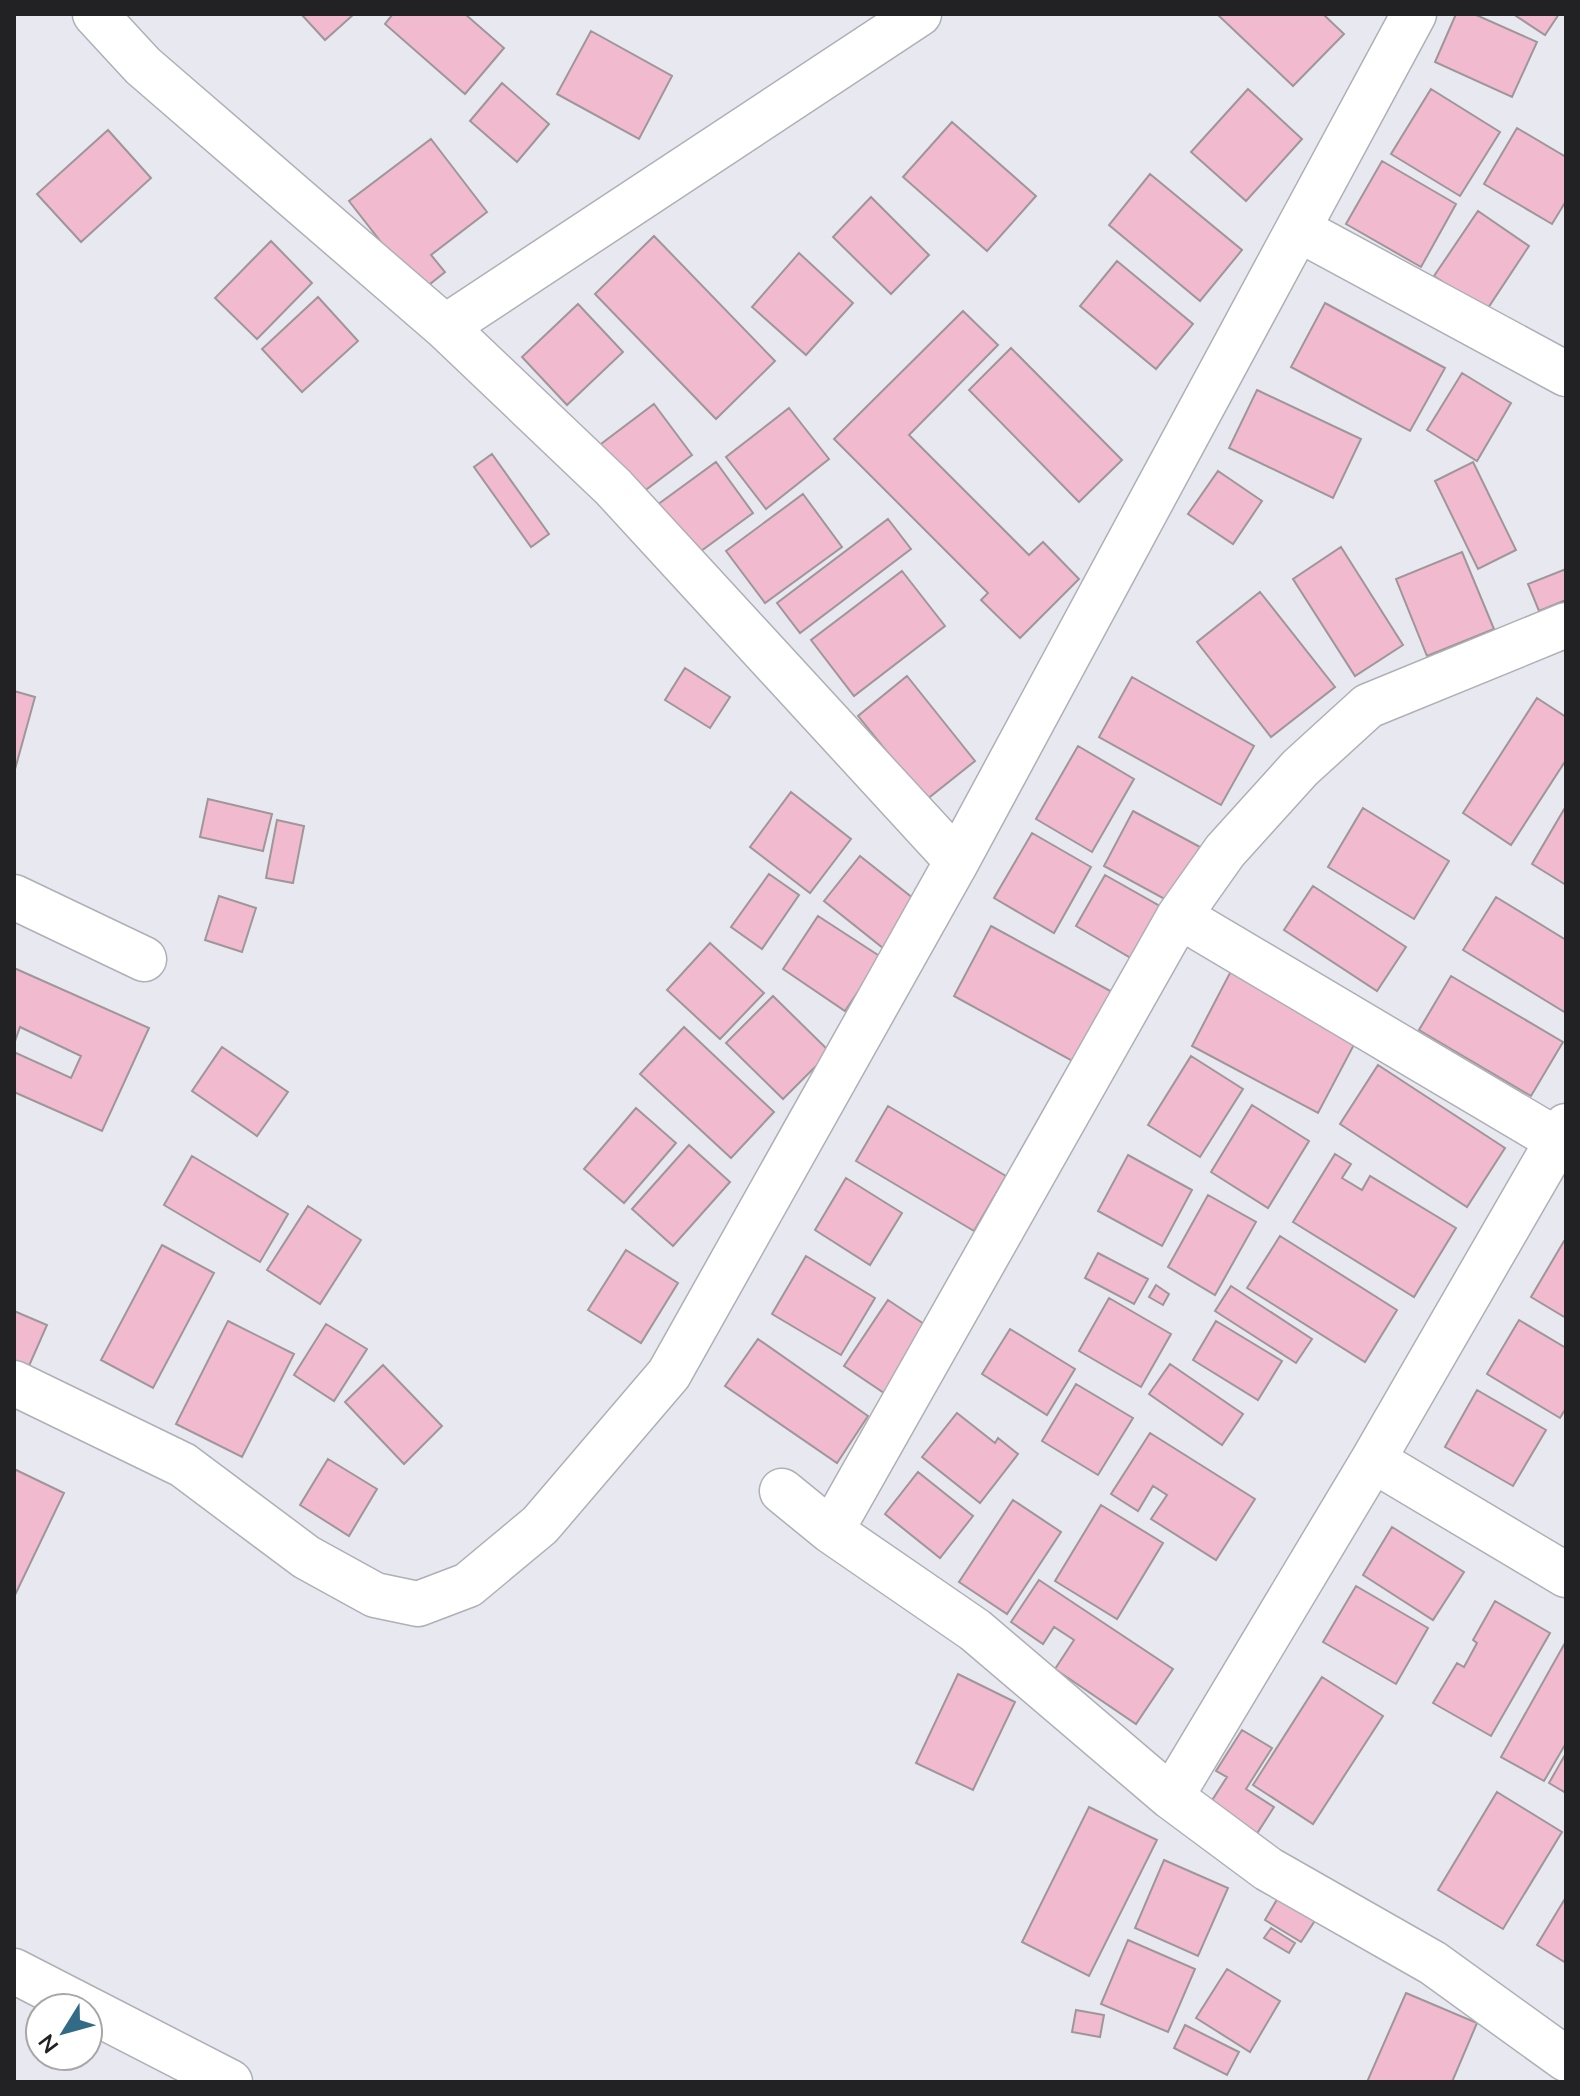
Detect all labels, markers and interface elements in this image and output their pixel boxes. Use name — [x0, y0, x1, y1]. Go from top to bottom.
north arrow — [24, 1992, 104, 2072]
text: N — [32, 2029, 64, 2059]

